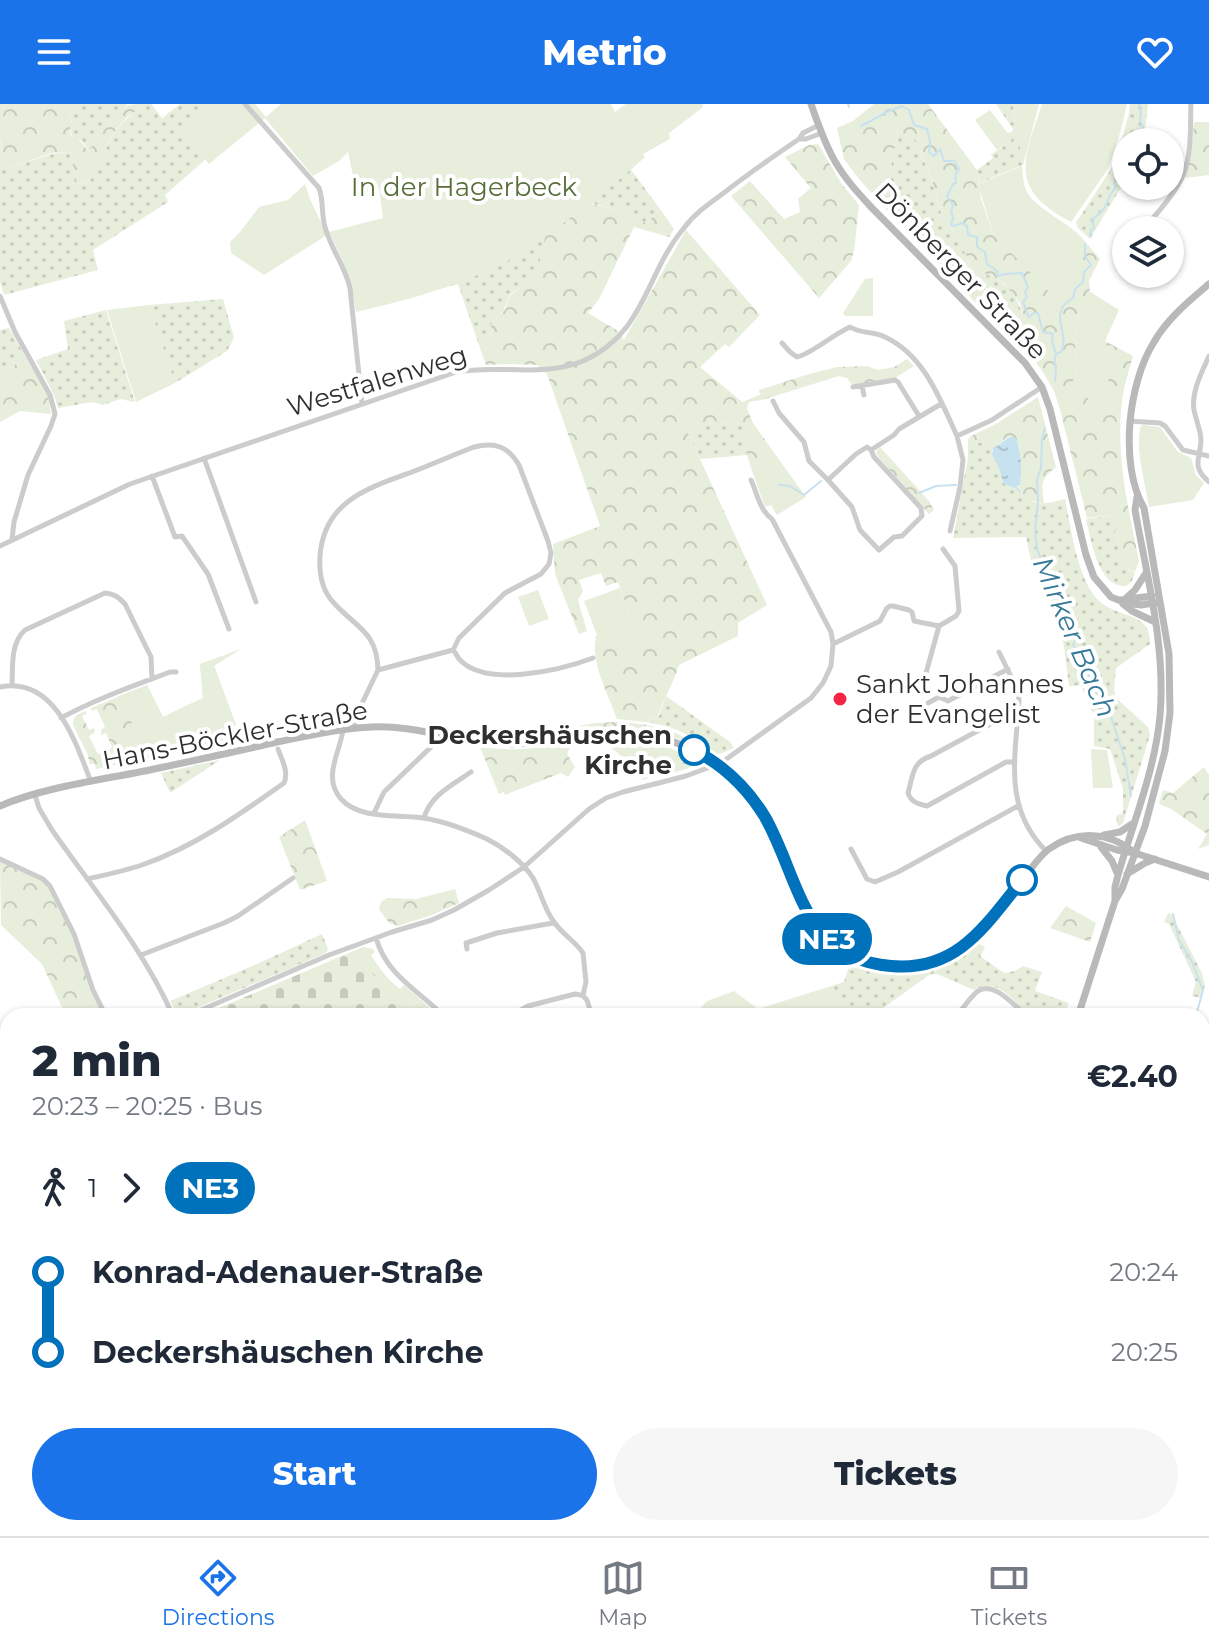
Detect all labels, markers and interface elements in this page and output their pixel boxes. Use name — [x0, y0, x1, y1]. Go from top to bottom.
icon: menu — [32, 30, 76, 74]
text: Metrio — [542, 30, 667, 74]
icon: heart — [1133, 30, 1177, 74]
map controls — [1112, 128, 1184, 288]
button: locate — [1112, 128, 1184, 200]
park label: In der Hagerbeck — [351, 171, 578, 203]
street label: Dönberger Straße — [868, 176, 1054, 366]
button: layers — [1112, 216, 1184, 288]
street label: Westfalenweg — [283, 338, 471, 424]
water label: Mirker Bach — [1026, 551, 1124, 723]
place label: Sankt Johannes der Evangelist — [856, 668, 1064, 730]
marker: Sankt Johannes der Evangelist — [831, 690, 849, 708]
street label: Hans-Böckler-Straße — [100, 694, 370, 776]
place label: Deckershäuschen Kirche — [428, 719, 672, 781]
marker: Deckershäuschen Kirche — [679, 735, 709, 765]
unlabelled marker — [1007, 865, 1037, 895]
line badge: NE3 — [781, 913, 873, 965]
text: NE3 — [798, 922, 856, 956]
text: 2 min — [32, 1033, 162, 1087]
text: €2.40 — [1087, 1058, 1178, 1095]
text: 20:23 – 20:25 · Bus — [32, 1090, 262, 1122]
icon: walk — [32, 1166, 76, 1210]
icon: forward — [109, 1166, 153, 1210]
text: NE3 — [181, 1171, 239, 1205]
text: 1 — [88, 1172, 97, 1204]
text: Konrad-Adenauer-Straße — [92, 1254, 483, 1291]
text: 20:24 — [1109, 1256, 1178, 1288]
text: Deckershäuschen Kirche — [92, 1334, 484, 1371]
text: 20:25 — [1111, 1336, 1178, 1368]
button: Start — [32, 1428, 597, 1520]
button: Tickets — [613, 1428, 1178, 1520]
tab: Directions — [162, 1556, 275, 1631]
tab: Map — [598, 1556, 647, 1631]
tab: Tickets — [971, 1556, 1047, 1631]

